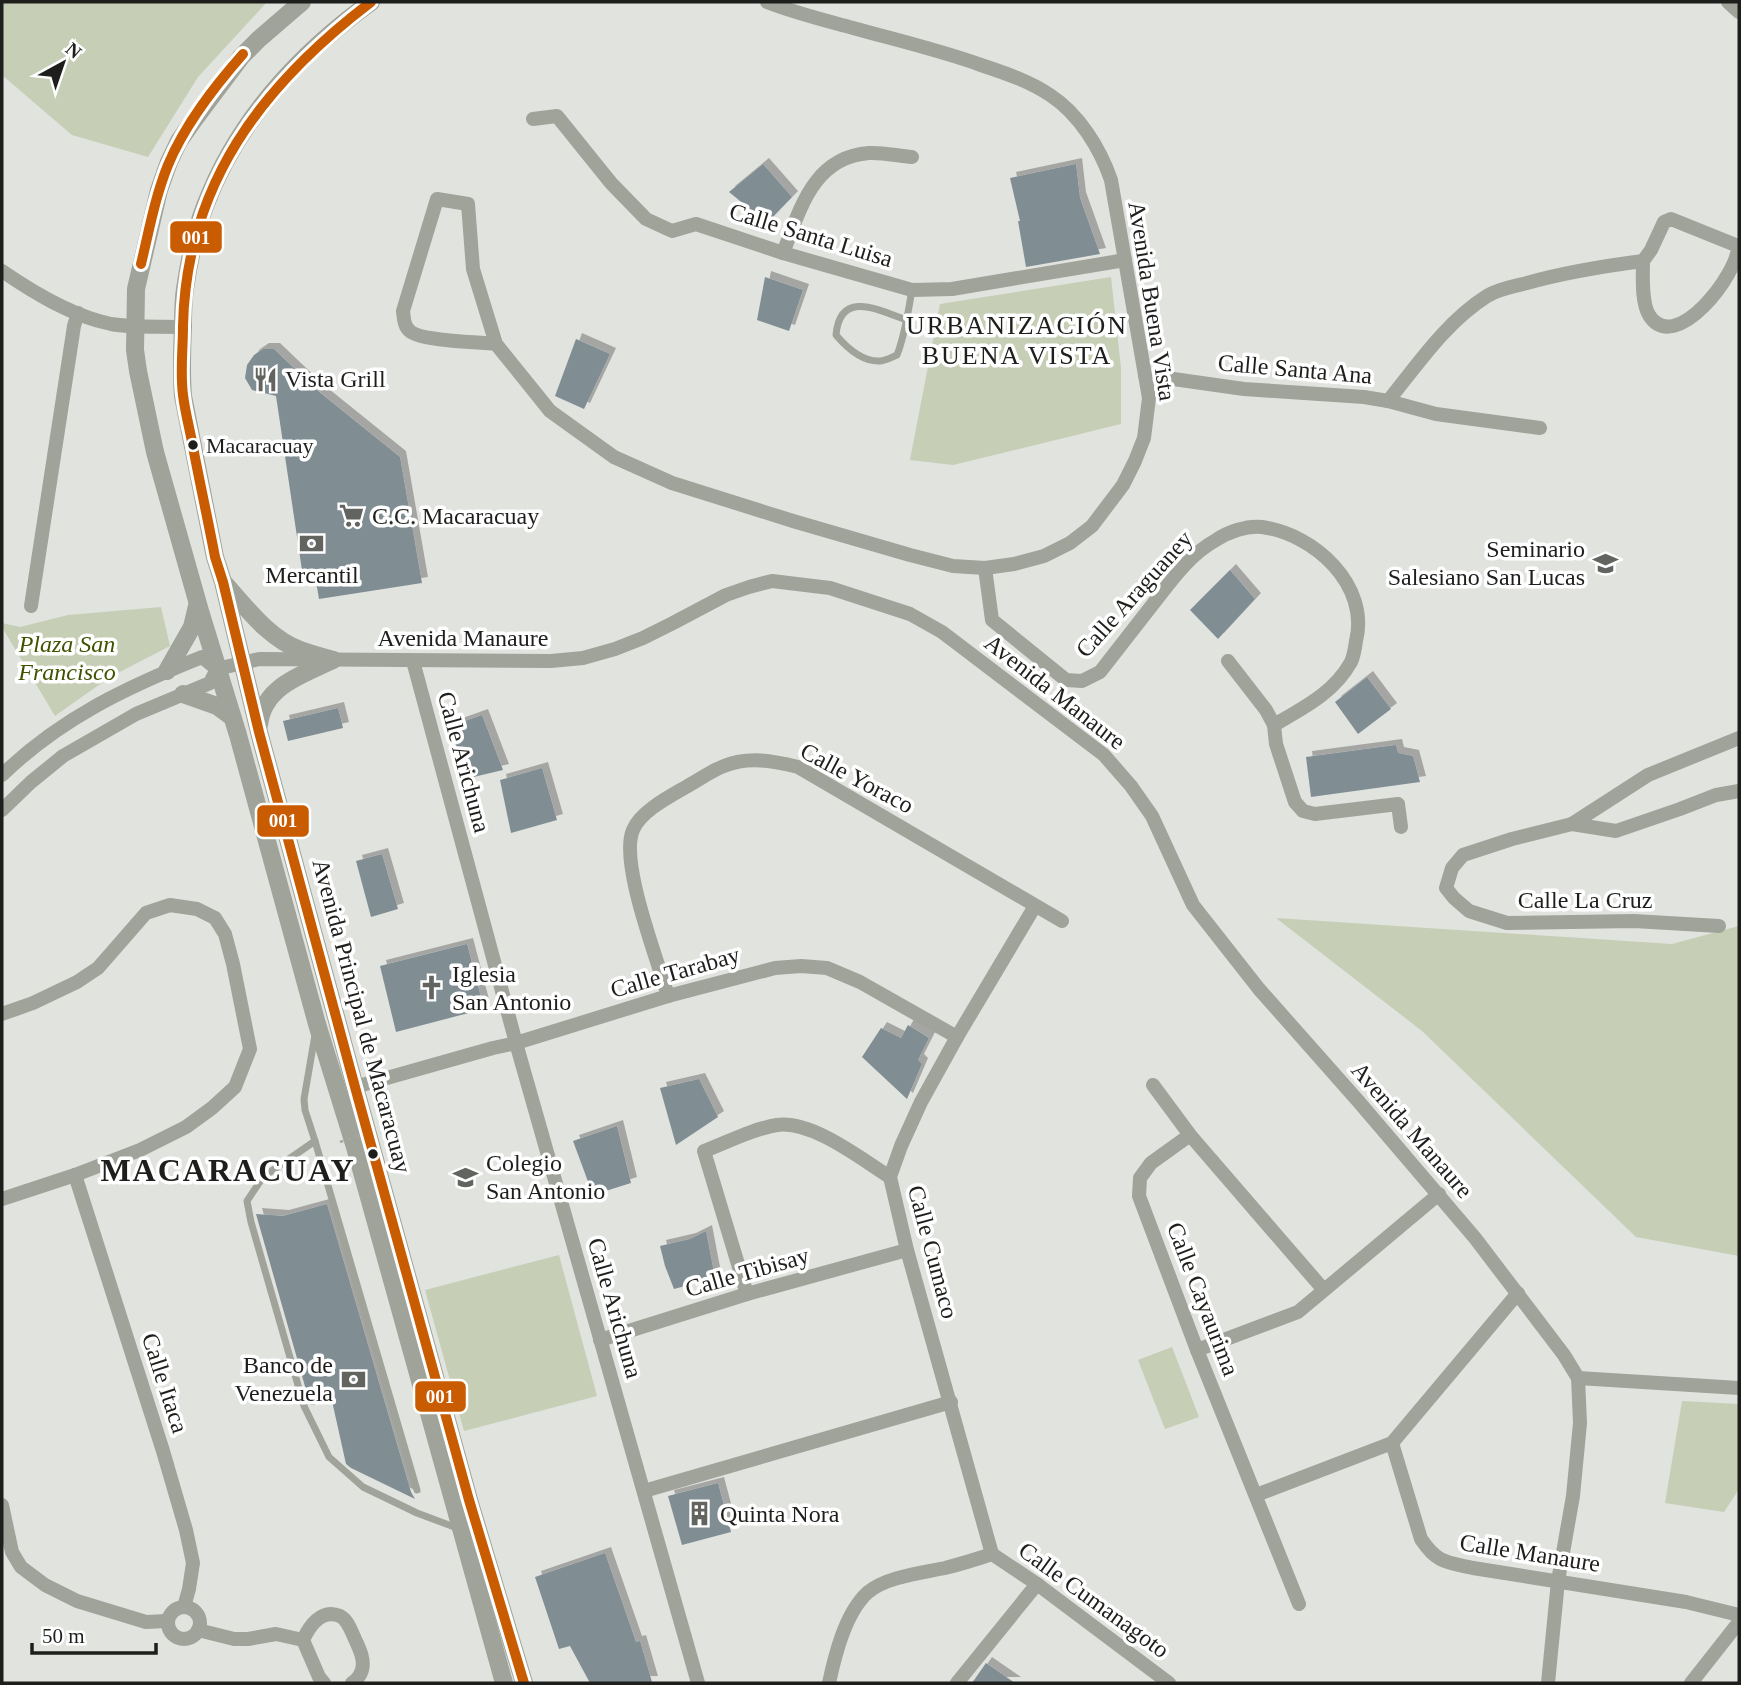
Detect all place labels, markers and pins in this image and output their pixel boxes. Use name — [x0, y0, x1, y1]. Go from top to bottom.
restaurant icon: Vista Grill — [251, 365, 279, 393]
place label: Vista Grill — [285, 366, 386, 392]
place label: Macaracuay — [206, 433, 313, 458]
marker: Macaracuay — [186, 438, 200, 452]
supermarket icon: C.C. Macaracuay — [338, 502, 366, 530]
place label: C.C. Macaracuay — [372, 503, 539, 529]
bank icon: Mercantil — [298, 530, 326, 558]
place label: Seminario Salesiano San Lucas — [1388, 536, 1585, 590]
school or university icon: Seminario Salesiano San Lucas — [1591, 549, 1619, 577]
place label: Mercantil — [265, 562, 359, 588]
place label: Iglesia San Antonio — [452, 961, 571, 1015]
church icon: Iglesia San Antonio — [418, 974, 446, 1002]
unlabelled marker — [366, 1147, 380, 1161]
place label: Colegio San Antonio — [486, 1150, 605, 1204]
school or university icon: Colegio San Antonio — [452, 1163, 480, 1191]
place label: Banco de Venezuela — [234, 1352, 333, 1406]
bank icon: Banco de Venezuela — [339, 1365, 367, 1393]
building icon: Quinta Nora — [686, 1500, 714, 1528]
place label: Quinta Nora — [720, 1501, 840, 1527]

